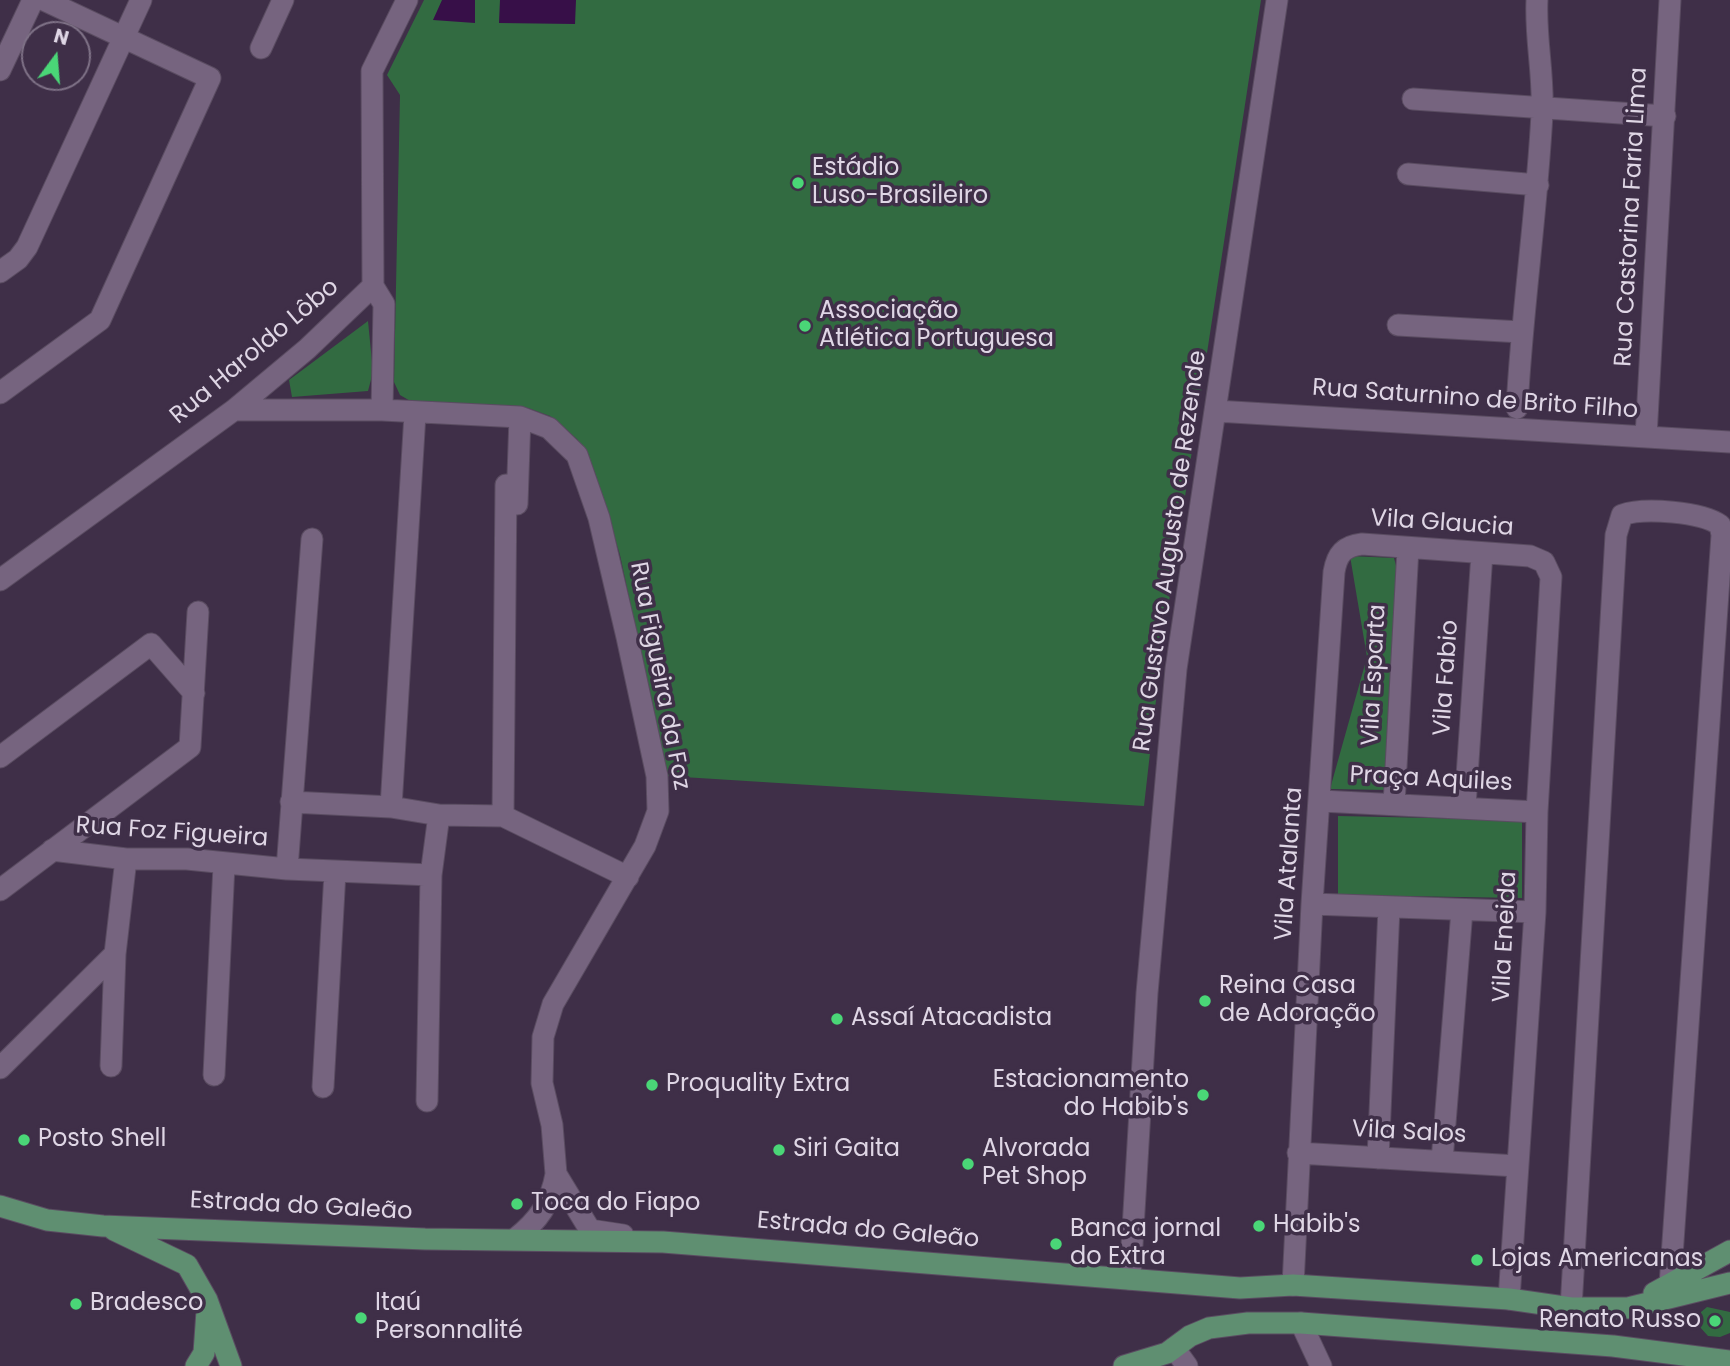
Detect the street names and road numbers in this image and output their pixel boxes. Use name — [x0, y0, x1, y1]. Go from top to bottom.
street label: Rua Castorina Faria Lima — [1610, 67, 1654, 367]
street label: Rua Haroldo Lôbo — [165, 273, 345, 431]
street label: Rua Gustavo Augusto de Rezende — [1129, 349, 1213, 753]
street label: Rua Saturnino de Brito Filho — [1311, 374, 1639, 426]
street label: Vila Glaucia — [1369, 505, 1515, 543]
street label: Rua Figueira da Foz — [623, 559, 695, 793]
street label: Vila Esparta — [1357, 603, 1393, 747]
street label: Vila Fabio — [1429, 619, 1465, 737]
street label: Praça Aquiles — [1349, 761, 1513, 799]
street label: Vila Atalanta — [1270, 786, 1310, 942]
street label: Rua Foz Figueira — [75, 812, 269, 854]
street label: Vila Eneida — [1488, 871, 1524, 1003]
street label: Vila Salos — [1351, 1116, 1467, 1150]
street label: Estrada do Galeão — [189, 1187, 413, 1227]
street label: Estrada do Galeão — [756, 1207, 980, 1255]

